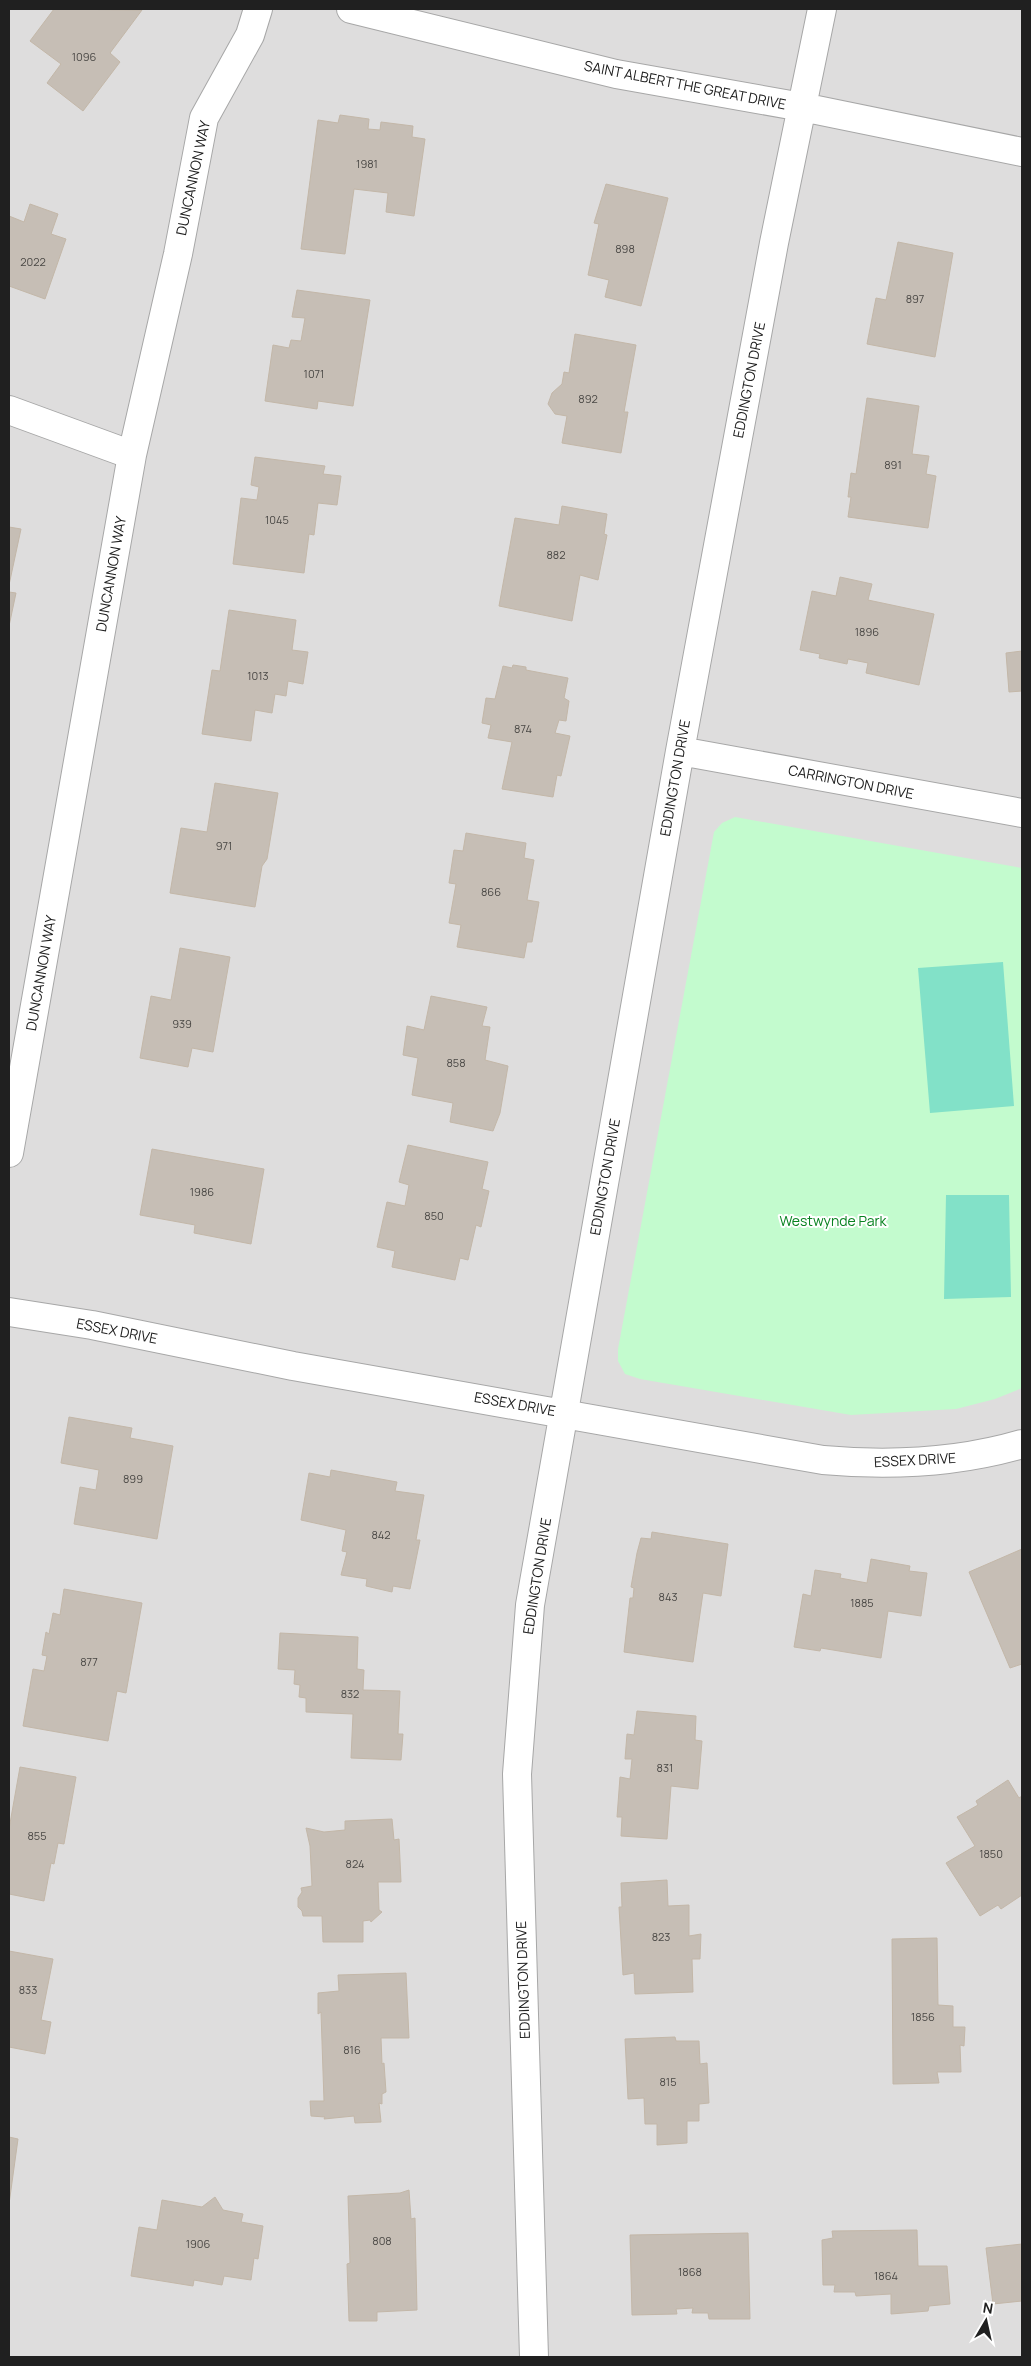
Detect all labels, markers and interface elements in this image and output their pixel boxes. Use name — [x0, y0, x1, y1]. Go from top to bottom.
house number: 1096 — [72, 49, 96, 64]
street label: SAINT ALBERT THE GREAT DRIVE — [583, 56, 788, 113]
street label: DUNCANNON WAY — [171, 118, 214, 237]
house number: 1981 — [356, 156, 378, 171]
house number: 898 — [615, 241, 635, 256]
house number: 2022 — [20, 254, 46, 269]
house number: 897 — [906, 291, 924, 306]
street label: EDDINGTON DRIVE — [728, 320, 769, 440]
house number: 1071 — [304, 366, 324, 381]
house number: 892 — [578, 391, 598, 406]
house number: 891 — [884, 457, 902, 472]
house number: 1045 — [265, 512, 289, 527]
street label: DUNCANNON WAY — [91, 514, 130, 633]
house number: 882 — [546, 547, 566, 562]
house number: 1896 — [855, 624, 879, 639]
house number: 1013 — [247, 668, 269, 683]
street label: EDDINGTON DRIVE — [655, 718, 694, 838]
house number: 874 — [514, 721, 532, 736]
street label: CARRINGTON DRIVE — [787, 760, 915, 803]
house number: 971 — [216, 838, 232, 853]
house number: 866 — [481, 884, 501, 899]
street label: DUNCANNON WAY — [21, 913, 60, 1032]
house number: 939 — [172, 1016, 192, 1031]
house number: 858 — [446, 1055, 466, 1070]
street label: EDDINGTON DRIVE — [585, 1117, 624, 1237]
house number: 1986 — [190, 1184, 214, 1199]
house number: 850 — [424, 1208, 444, 1223]
park label: Westwynde Park — [780, 1211, 888, 1230]
street label: ESSEX DRIVE — [75, 1313, 159, 1348]
street label: ESSEX DRIVE — [473, 1387, 557, 1420]
street label: ESSEX DRIVE — [873, 1448, 957, 1471]
house number: 899 — [123, 1471, 143, 1486]
street label: EDDINGTON DRIVE — [518, 1516, 555, 1636]
house number: 842 — [371, 1527, 391, 1542]
house number: 843 — [659, 1589, 677, 1604]
house number: 1885 — [850, 1595, 874, 1610]
house number: 877 — [80, 1654, 98, 1669]
house number: 832 — [341, 1686, 359, 1701]
house number: 831 — [657, 1760, 673, 1775]
house number: 855 — [27, 1828, 47, 1843]
house number: 1850 — [979, 1846, 1003, 1861]
house number: 824 — [346, 1856, 364, 1871]
street label: EDDINGTON DRIVE — [511, 1921, 534, 2039]
house number: 823 — [652, 1929, 670, 1944]
house number: 833 — [19, 1982, 37, 1997]
house number: 1856 — [911, 2009, 935, 2024]
house number: 816 — [343, 2042, 361, 2057]
house number: 815 — [659, 2074, 677, 2089]
house number: 808 — [372, 2233, 392, 2248]
house number: 1906 — [186, 2236, 210, 2251]
house number: 1868 — [678, 2264, 702, 2279]
house number: 1864 — [874, 2268, 898, 2283]
north arrow — [961, 2296, 1011, 2346]
text: N — [982, 2297, 995, 2318]

